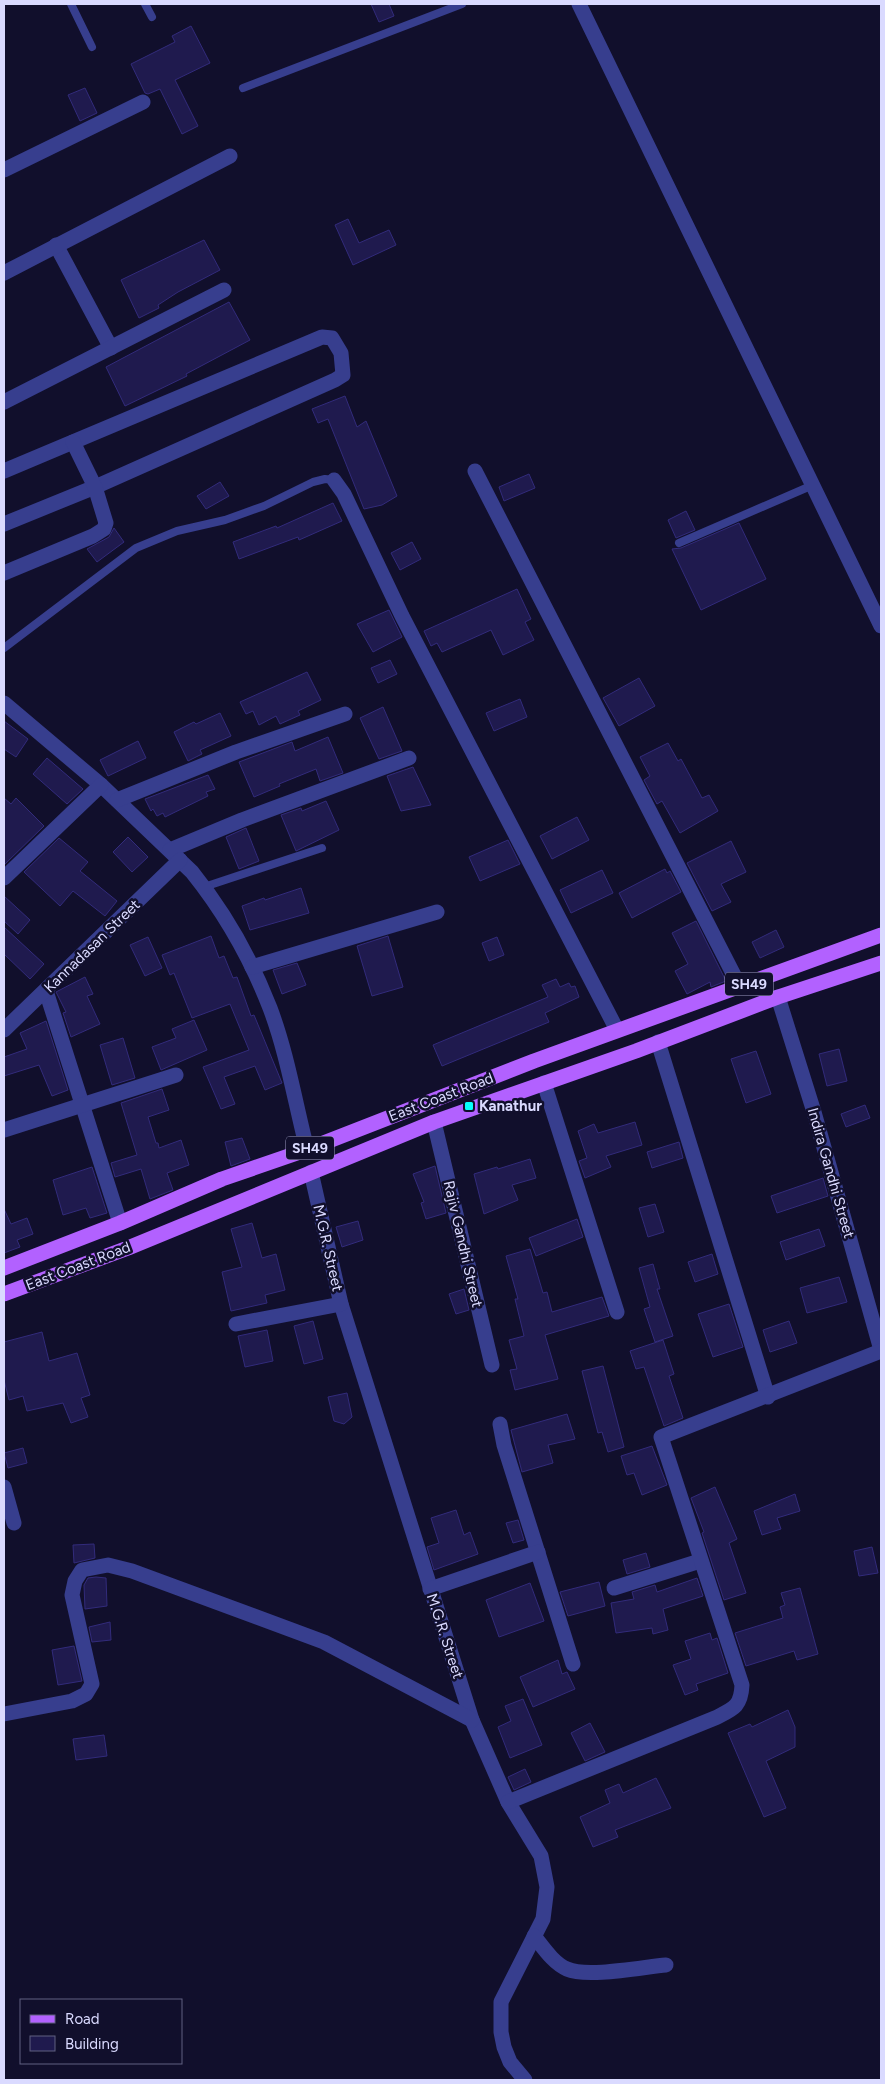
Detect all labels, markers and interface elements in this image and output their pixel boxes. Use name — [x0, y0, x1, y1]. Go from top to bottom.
street label: Kannadasan Street — [40, 895, 144, 996]
road number: SH49 — [725, 972, 773, 996]
street label: East Coast Road — [386, 1069, 496, 1125]
place label: Kanathur — [479, 1097, 542, 1115]
marker: Kanathur — [463, 1100, 475, 1112]
street label: Indira Gandhi Street — [804, 1106, 858, 1241]
road number: SH49 — [286, 1136, 334, 1160]
street label: Rajiv Gandhi Street — [440, 1179, 486, 1310]
street label: M.G.R. Street — [309, 1203, 347, 1293]
street label: East Coast Road — [23, 1238, 133, 1294]
street label: M.G.R. Street — [423, 1591, 467, 1681]
legend — [20, 1999, 182, 2064]
text: Road — [65, 2010, 100, 2028]
text: Building — [65, 2035, 119, 2053]

